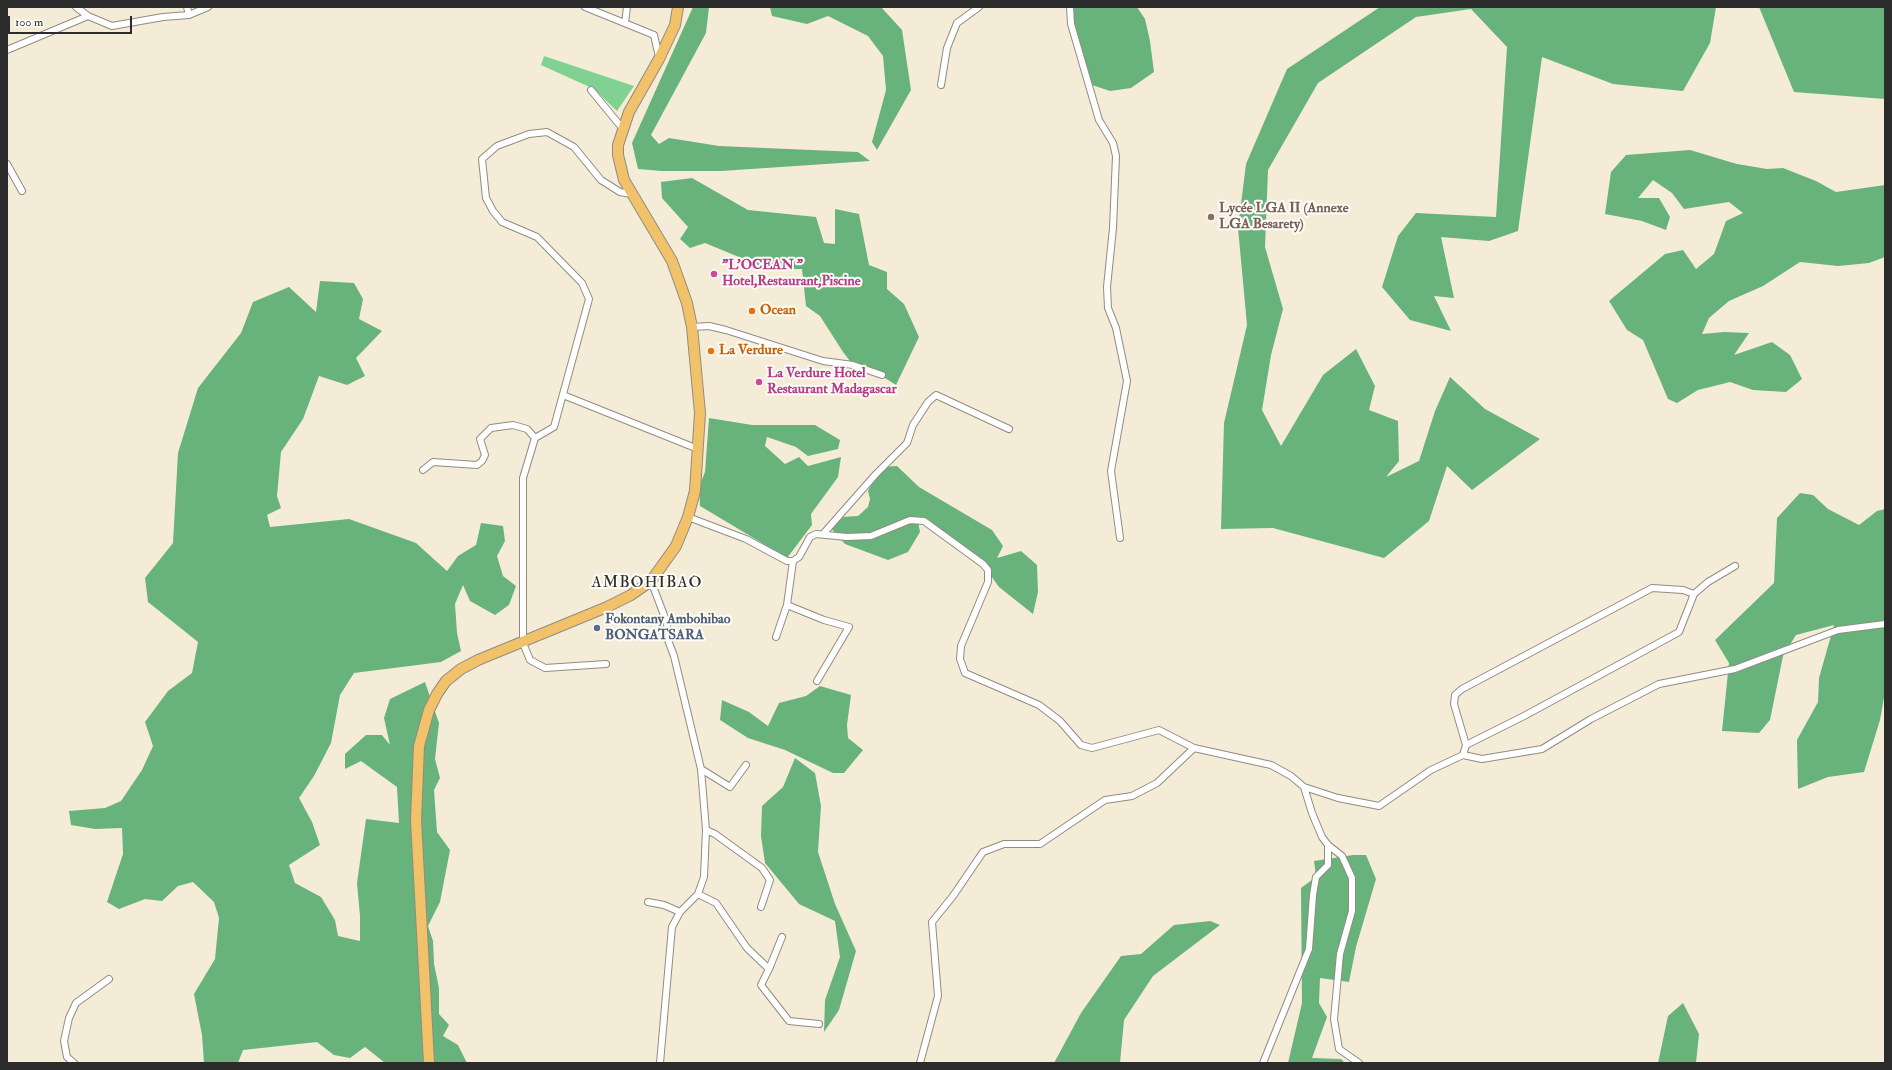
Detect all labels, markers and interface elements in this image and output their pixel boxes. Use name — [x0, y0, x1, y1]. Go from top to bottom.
scale bar — [10, 8, 134, 34]
text: 100 m — [15, 15, 43, 30]
place label: Lycée LGA II (Annexe LGA Besarety) — [1219, 201, 1349, 234]
marker: Lycée LGA II (Annexe LGA Besarety) — [1206, 212, 1216, 222]
place label: "L'OCEAN " Hotel,Restaurant,Piscine — [722, 258, 861, 290]
marker: "L'OCEAN " Hotel,Restaurant,Piscine — [709, 269, 719, 279]
place label: Ocean — [760, 303, 796, 319]
marker: Ocean — [747, 306, 757, 316]
place label: La Verdure — [719, 343, 783, 359]
marker: La Verdure — [706, 346, 716, 356]
place label: La Verdure Hotel Restaurant Madagascar — [767, 366, 897, 398]
marker: La Verdure Hotel Restaurant Madagascar — [754, 377, 764, 387]
district label: AMBOHIBAO — [591, 574, 703, 594]
place label: Fokontany Ambohibao BONGATSARA — [605, 612, 731, 644]
marker: Fokontany Ambohibao BONGATSARA — [592, 623, 602, 633]

